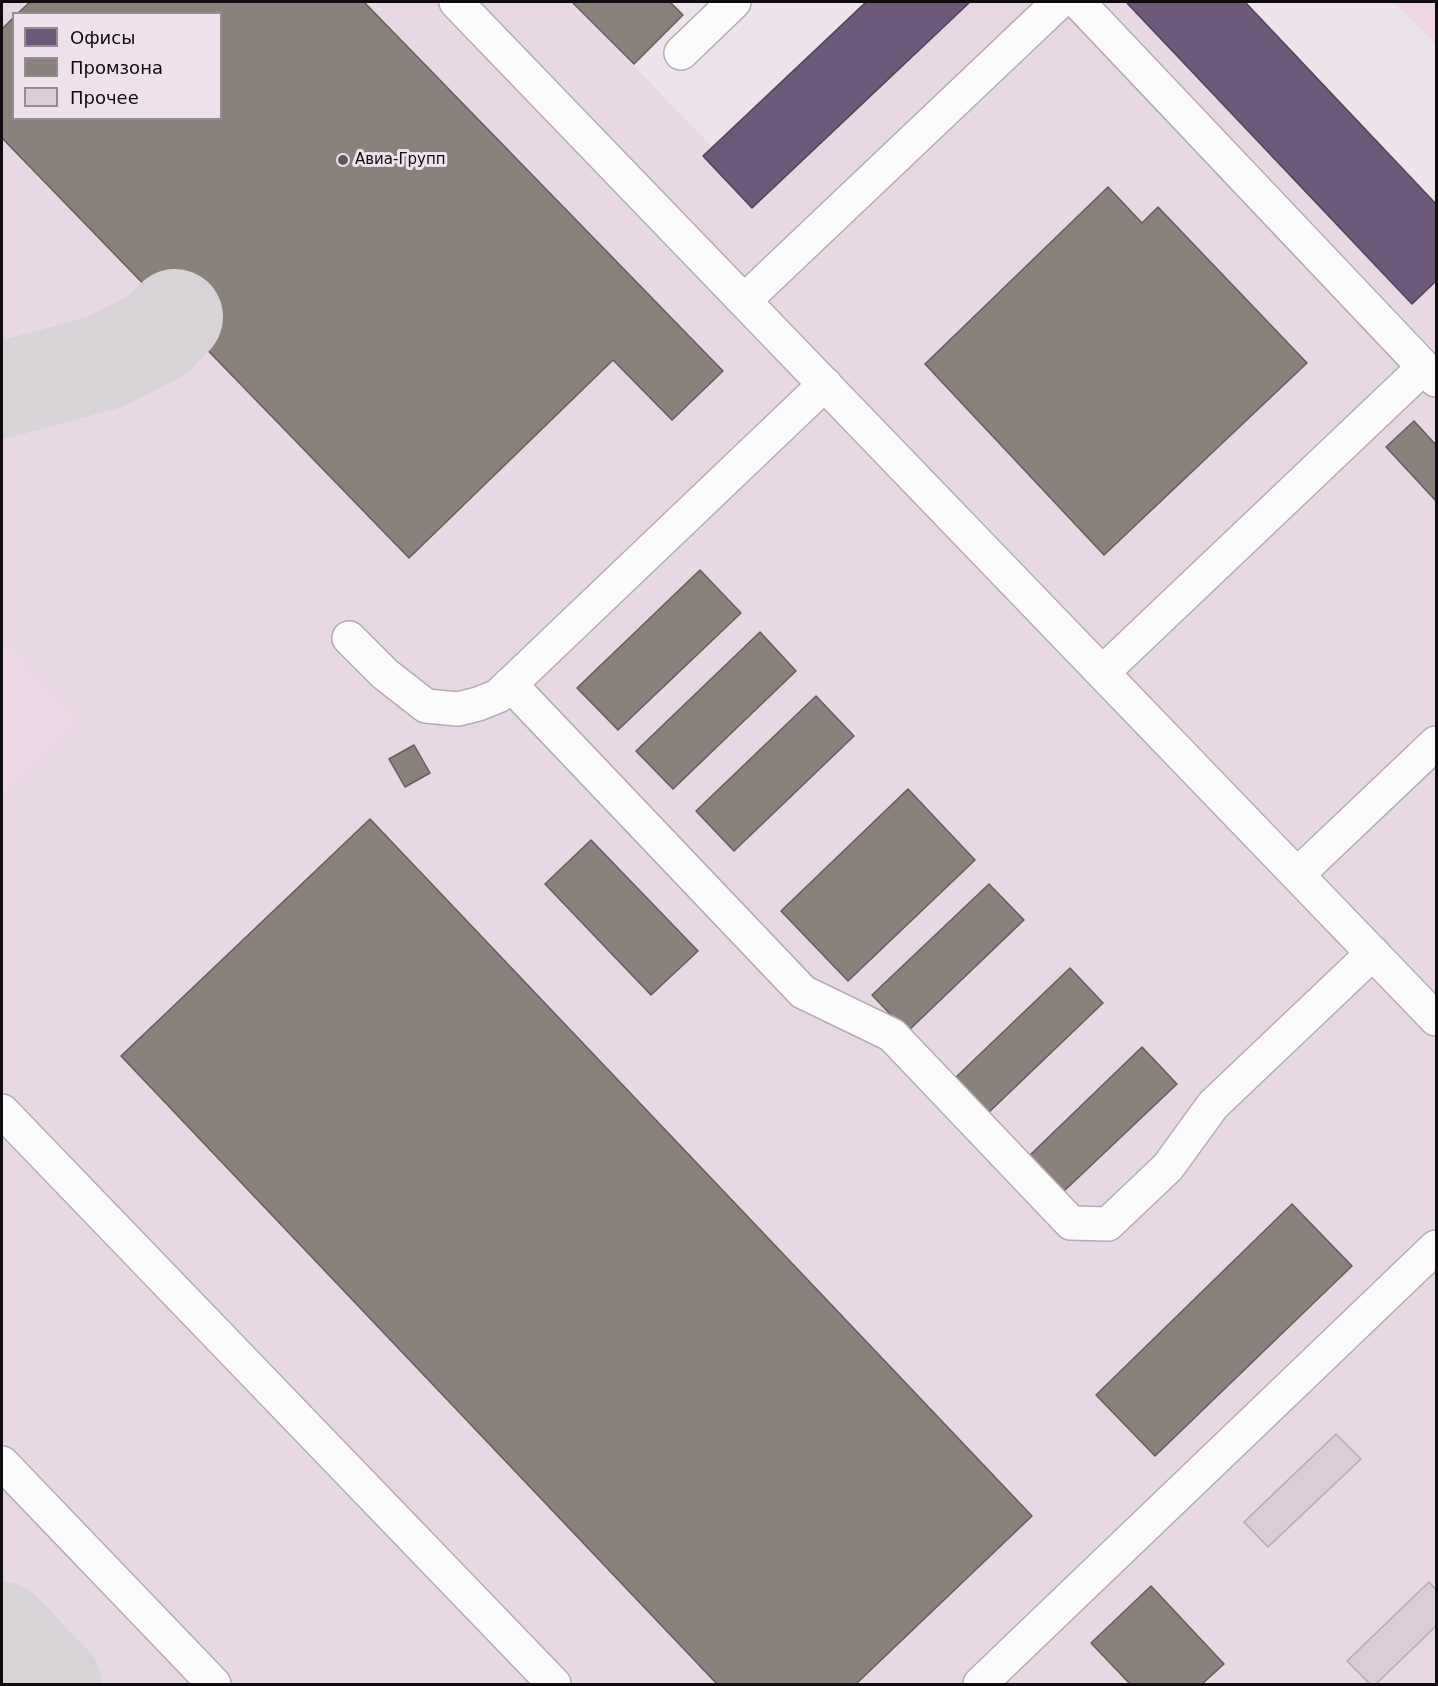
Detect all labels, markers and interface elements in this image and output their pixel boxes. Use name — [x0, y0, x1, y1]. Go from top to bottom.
legend — [12, 12, 222, 120]
text: Офисы — [70, 27, 135, 48]
text: Промзона — [70, 57, 163, 78]
text: Прочее — [70, 87, 139, 108]
place label: Авиа-Групп — [355, 151, 446, 169]
marker: Авиа-Групп — [336, 153, 350, 167]

